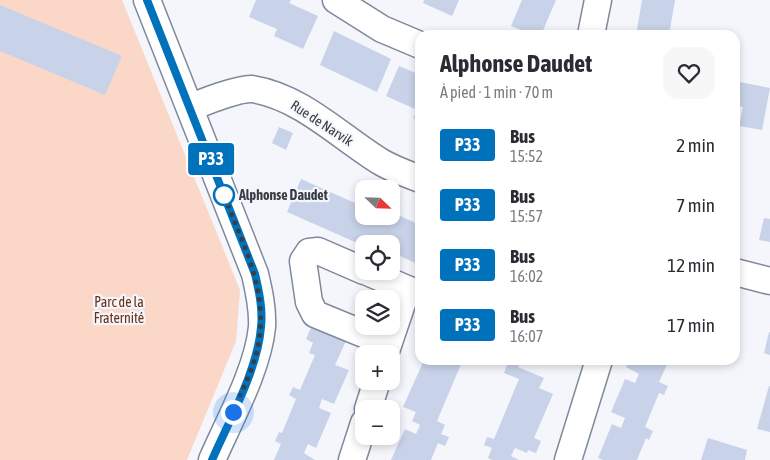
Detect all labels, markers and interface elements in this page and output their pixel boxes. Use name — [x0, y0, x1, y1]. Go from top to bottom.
button: heart — [663, 47, 715, 99]
text: Alphonse Daudet — [440, 50, 592, 77]
text: À pied · 1 min · 70 m — [440, 83, 553, 101]
street label: Rue de Narvik — [288, 97, 356, 149]
text: Bus — [510, 125, 535, 147]
text: P33 — [455, 134, 480, 155]
text: 2 min — [676, 134, 715, 156]
line badge: P33 — [182, 143, 240, 175]
text: 15:52 — [510, 147, 543, 165]
text: P33 — [198, 148, 224, 169]
north arrow — [355, 180, 400, 225]
map controls — [355, 180, 400, 445]
marker: Alphonse Daudet — [213, 184, 235, 206]
text: Bus — [510, 185, 535, 207]
place label: Alphonse Daudet — [238, 187, 328, 203]
text: P33 — [455, 194, 480, 215]
text: 7 min — [676, 194, 715, 216]
text: 15:57 — [510, 207, 543, 225]
button: locate — [355, 235, 400, 280]
text: Bus — [510, 245, 535, 267]
text: P33 — [455, 254, 480, 275]
text: 12 min — [667, 254, 715, 276]
text: 16:02 — [510, 267, 543, 285]
button: layers — [355, 290, 400, 335]
park label: Parc de la Fraternité — [94, 294, 144, 326]
text: Bus — [510, 305, 535, 327]
text: P33 — [455, 314, 480, 335]
text: 17 min — [667, 314, 715, 336]
text: 16:07 — [510, 327, 543, 345]
button: + — [355, 345, 400, 390]
your location — [221, 400, 246, 425]
button: − — [355, 400, 400, 445]

